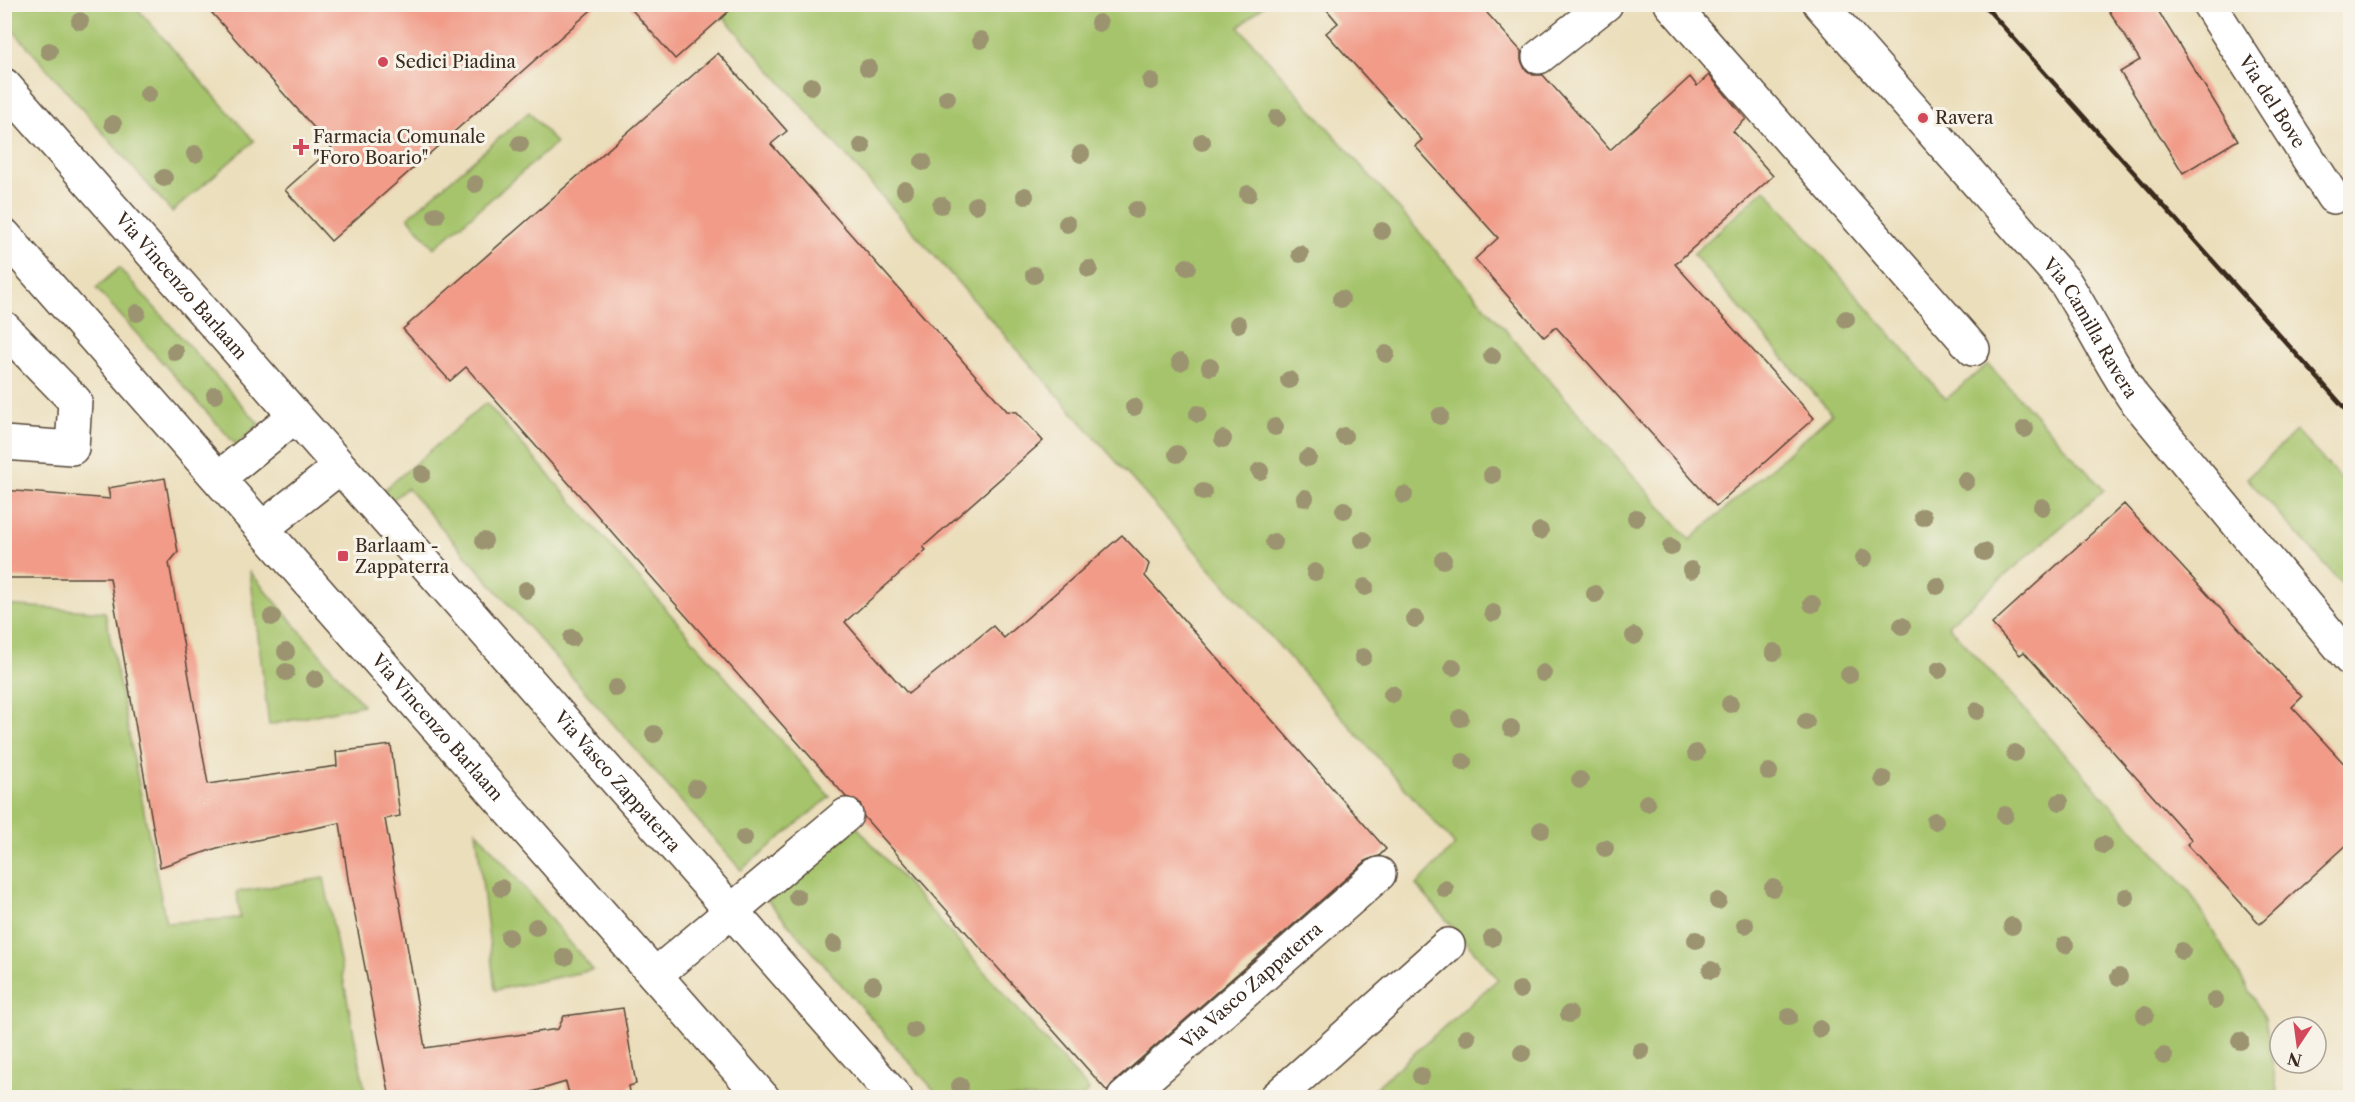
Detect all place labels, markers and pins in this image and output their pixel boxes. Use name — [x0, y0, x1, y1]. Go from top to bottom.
place label: Sedici Piadina — [395, 51, 517, 73]
marker: Sedici Piadina — [376, 55, 390, 69]
place label: Ravera — [1935, 107, 1994, 129]
marker: Ravera — [1916, 111, 1930, 125]
place label: Farmacia Comunale "Foro Boario" — [313, 126, 485, 169]
marker: Farmacia Comunale "Foro Boario" — [294, 140, 308, 154]
place label: Barlaam - Zappaterra — [355, 535, 450, 578]
marker: Barlaam - Zappaterra — [336, 549, 350, 563]

